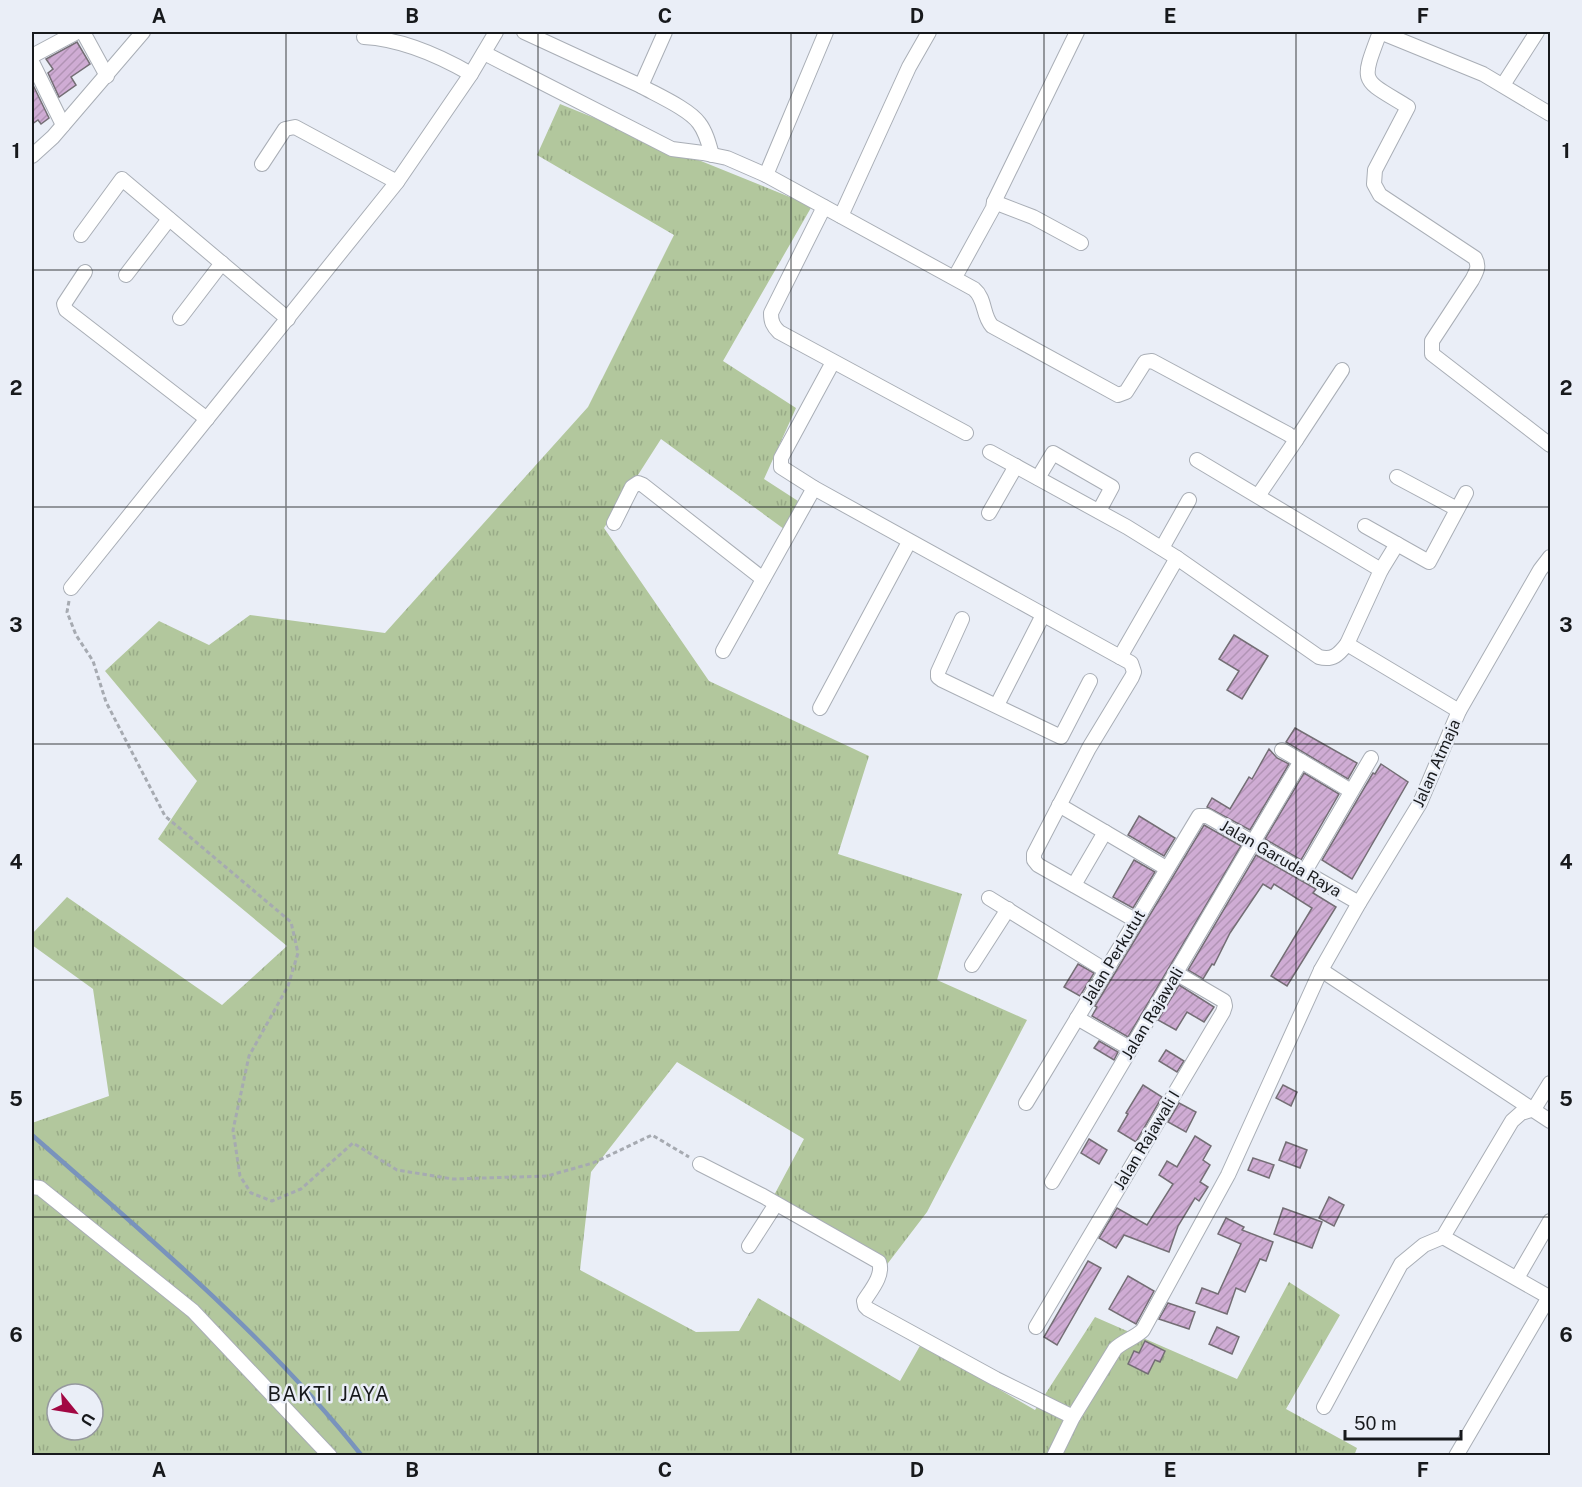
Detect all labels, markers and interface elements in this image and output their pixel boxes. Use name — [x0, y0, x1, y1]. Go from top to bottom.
text: A — [152, 4, 166, 28]
text: B — [405, 4, 419, 28]
text: C — [658, 4, 672, 28]
text: D — [910, 4, 924, 28]
text: E — [1164, 4, 1176, 28]
text: F — [1417, 4, 1429, 28]
text: 1 — [12, 139, 20, 163]
text: 1 — [1562, 139, 1570, 163]
text: 2 — [10, 376, 22, 400]
text: 2 — [1560, 376, 1572, 400]
text: 3 — [9, 613, 23, 637]
text: 3 — [1559, 613, 1573, 637]
street label: Jalan Atmaja — [1409, 716, 1464, 810]
street label: Jalan Garuda Raya — [1217, 816, 1345, 901]
text: 4 — [9, 850, 23, 874]
text: 4 — [1559, 850, 1573, 874]
street label: Jalan Perkutut — [1078, 907, 1149, 1008]
street label: Jalan Rajawali — [1118, 964, 1187, 1063]
text: 5 — [9, 1087, 23, 1111]
street label: Jalan Rajawali I — [1109, 1087, 1184, 1193]
text: 5 — [1559, 1087, 1573, 1111]
text: 6 — [9, 1323, 23, 1347]
text: 6 — [1559, 1323, 1573, 1347]
north arrow — [45, 1382, 105, 1442]
district label: BAKTI JAYA — [267, 1382, 391, 1406]
scale bar — [1345, 1403, 1460, 1441]
text: U — [76, 1409, 99, 1429]
text: 50 m — [1354, 1413, 1397, 1434]
text: A — [152, 1458, 166, 1482]
text: B — [405, 1458, 419, 1482]
text: C — [658, 1458, 672, 1482]
text: D — [910, 1458, 924, 1482]
text: E — [1164, 1458, 1176, 1482]
text: F — [1417, 1458, 1429, 1482]

